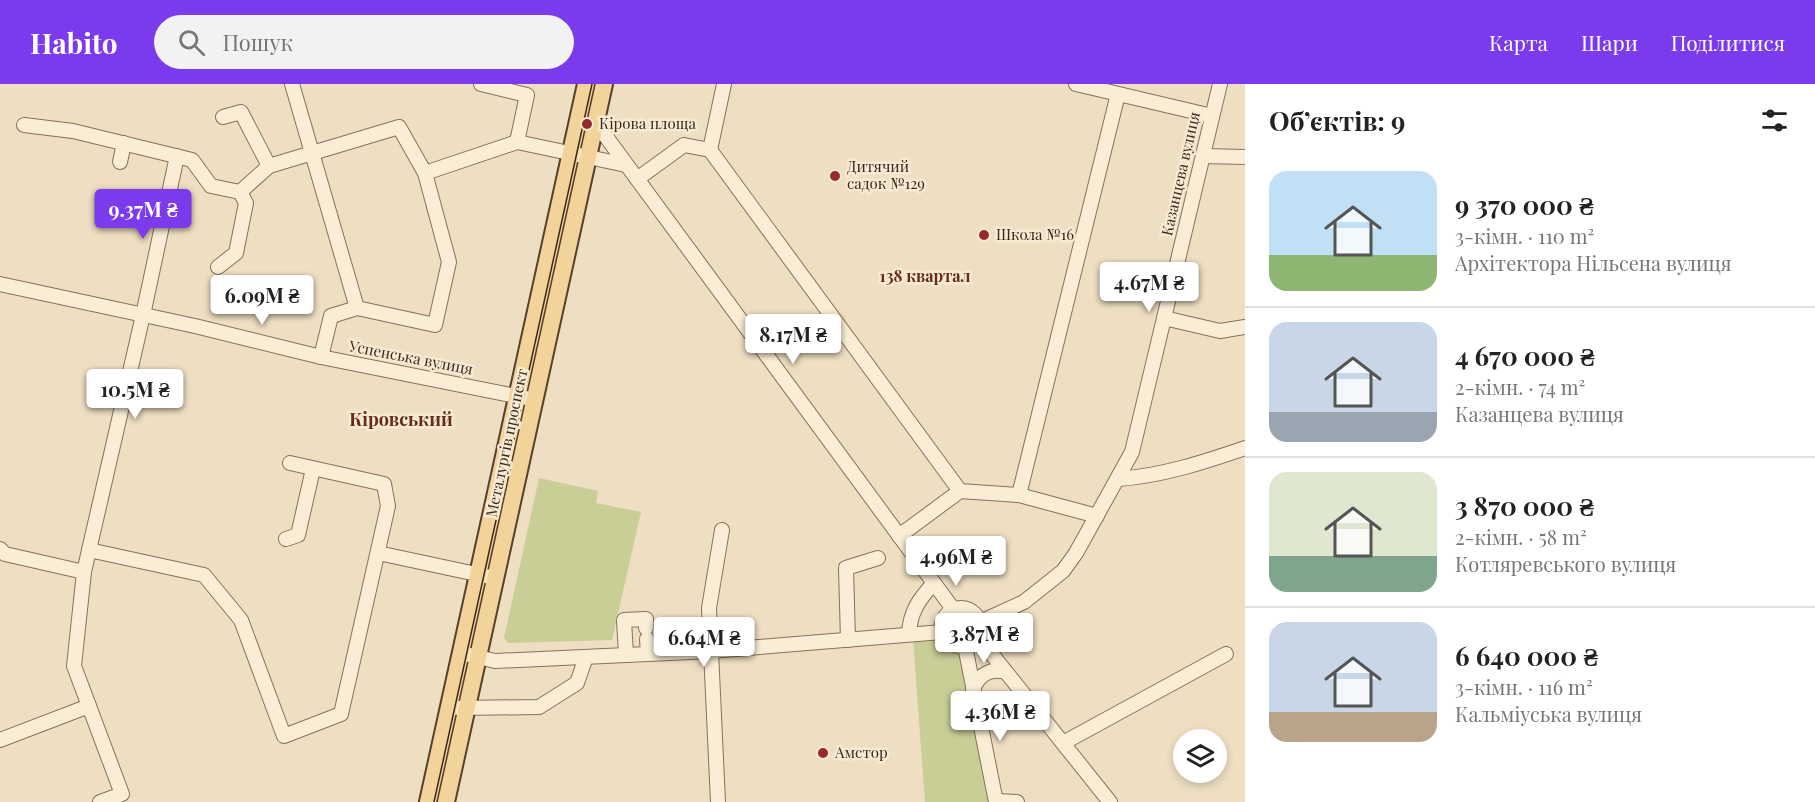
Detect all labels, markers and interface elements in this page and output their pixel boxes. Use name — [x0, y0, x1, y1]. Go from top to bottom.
search box — [154, 15, 574, 69]
text: Habito — [30, 24, 118, 61]
icon: search — [175, 26, 208, 59]
text: Пошук — [223, 27, 293, 57]
text: Карта — [1489, 28, 1548, 56]
text: Шари — [1581, 28, 1638, 56]
text: Поділитися — [1671, 28, 1785, 56]
text: Об’єктів: 9 — [1269, 103, 1405, 138]
icon: filters — [1758, 104, 1791, 137]
street label: Казанцева вулиця — [1156, 110, 1204, 238]
place label: Кірова площа — [599, 113, 696, 133]
marker: Кірова площа — [580, 117, 594, 131]
place label: Дитячий садок №129 — [847, 156, 925, 193]
marker: Дитячий садок №129 — [828, 169, 842, 183]
text: 9 370 000 ₴ — [1455, 187, 1593, 222]
pin: 9.37M ₴ — [88, 189, 198, 240]
text: 9.37M ₴ — [108, 195, 178, 222]
icon: home — [1317, 195, 1389, 267]
text: 3-кімн. · 110 m² — [1455, 222, 1594, 249]
place label: Школа №16 — [996, 224, 1074, 244]
marker: Школа №16 — [977, 228, 991, 242]
text: Архітектора Нільсена вулиця — [1455, 249, 1732, 276]
pin: 4.67M ₴ — [1094, 262, 1204, 313]
district label: 138 квартал — [880, 265, 971, 286]
text: 4.67M ₴ — [1114, 268, 1184, 295]
pin: 6.09M ₴ — [207, 275, 317, 326]
text: 6.09M ₴ — [225, 281, 299, 308]
pin: 8.17M ₴ — [738, 314, 848, 365]
text: 8.17M ₴ — [759, 320, 827, 347]
street label: Успенська вулиця — [347, 335, 475, 379]
text: 4 670 000 ₴ — [1455, 338, 1595, 373]
icon: home — [1317, 346, 1389, 418]
street label: Металургів проспект — [481, 367, 532, 519]
pin: 10.5M ₴ — [80, 369, 190, 420]
text: 2-кімн. · 74 m² — [1455, 373, 1585, 400]
text: 10.5M ₴ — [100, 375, 170, 402]
text: Казанцева вулиця — [1455, 400, 1624, 427]
district label: Кіровський — [349, 407, 453, 431]
text: 3 870 000 ₴ — [1455, 488, 1594, 523]
icon: home — [1317, 496, 1389, 568]
text: 2-кімн. · 58 m² — [1455, 523, 1587, 550]
pin: 4.96M ₴ — [901, 536, 1011, 587]
text: 4.96M ₴ — [920, 542, 992, 569]
text: Котляревського вулиця — [1455, 550, 1676, 577]
pin: 3.87M ₴ — [929, 613, 1039, 664]
pin: 6.64M ₴ — [649, 617, 759, 668]
text: 3.87M ₴ — [949, 619, 1019, 646]
text: 6.64M ₴ — [668, 623, 740, 650]
text: 6 640 000 ₴ — [1455, 638, 1598, 673]
icon: home — [1317, 646, 1389, 718]
text: 3-кімн. · 116 m² — [1455, 673, 1593, 700]
pin: 4.36M ₴ — [945, 691, 1055, 742]
text: 4.36M ₴ — [965, 697, 1035, 724]
text: Кальміуська вулиця — [1455, 700, 1642, 727]
map controls — [1173, 729, 1227, 783]
button: layers — [1173, 729, 1227, 783]
place label: Амстор — [834, 742, 888, 762]
marker: Амстор — [816, 746, 830, 760]

